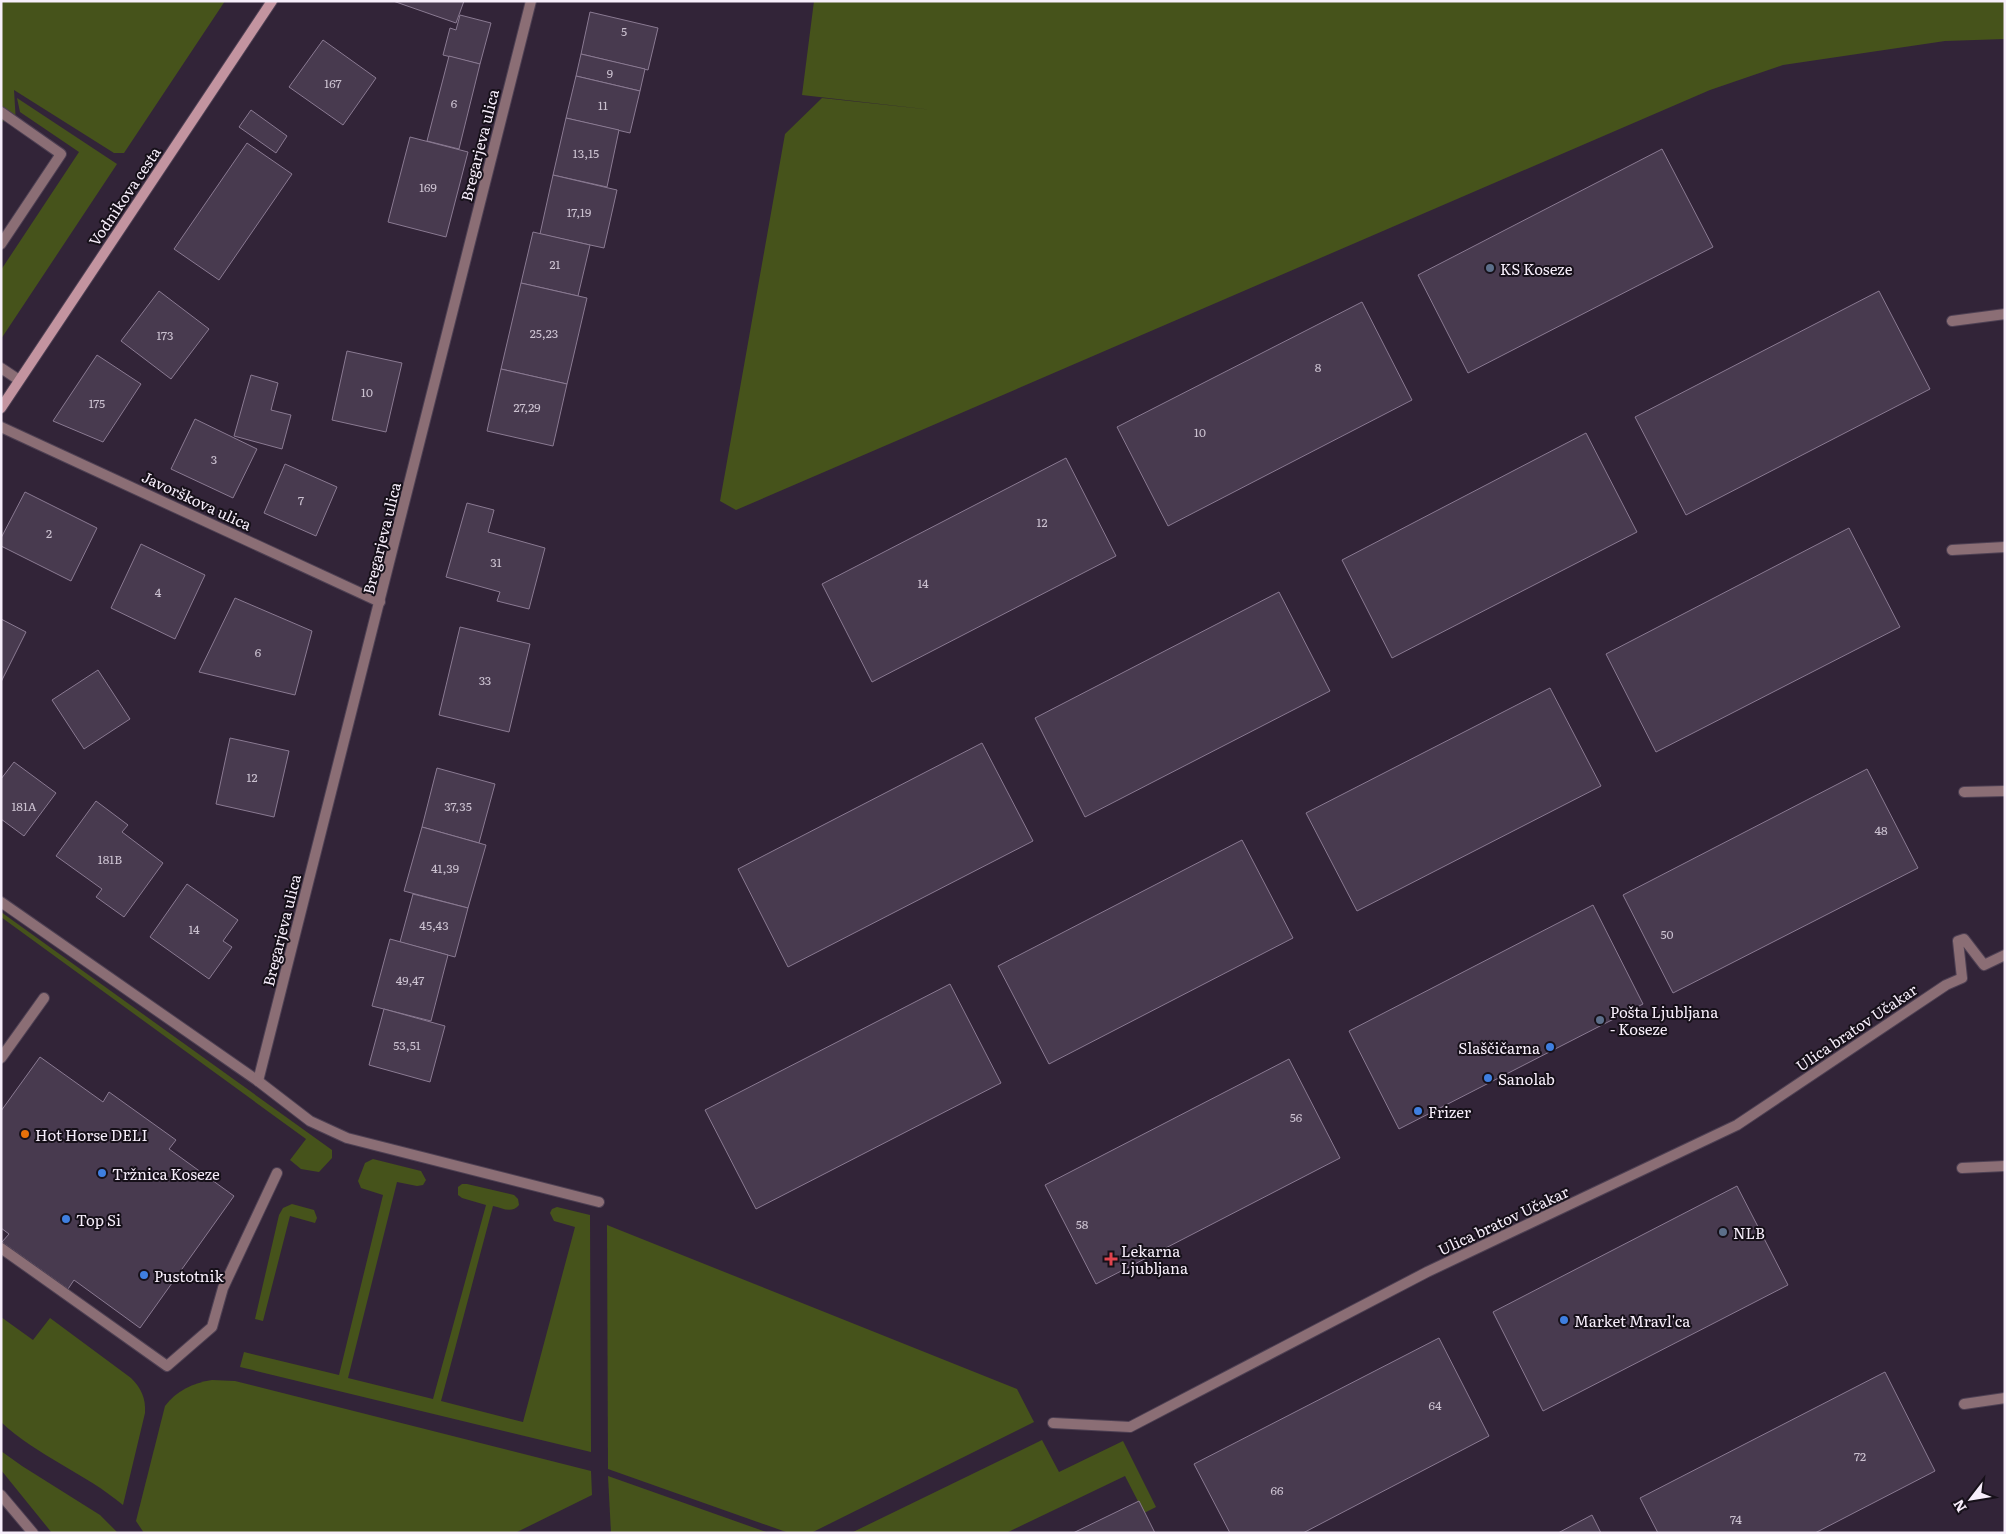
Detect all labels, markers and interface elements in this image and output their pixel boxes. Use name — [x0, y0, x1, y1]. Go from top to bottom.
house number: 5 — [621, 22, 627, 40]
house number: 9 — [607, 64, 613, 82]
house number: 167 — [324, 74, 342, 92]
street label: Bregarjeva ulica — [454, 86, 504, 204]
house number: 6 — [451, 94, 458, 112]
house number: 11 — [598, 96, 608, 114]
street label: Vodnikova cesta — [82, 141, 166, 250]
house number: 13,15 — [573, 144, 599, 162]
house number: 169 — [419, 178, 437, 196]
house number: 17,19 — [567, 203, 591, 221]
house number: 21 — [550, 255, 561, 273]
place label: KS Koseze — [1500, 257, 1573, 280]
marker: KS Koseze — [1484, 262, 1496, 274]
house number: 25,23 — [530, 324, 558, 342]
house number: 173 — [157, 326, 174, 344]
house number: 8 — [1315, 358, 1322, 376]
house number: 10 — [361, 383, 373, 401]
house number: 175 — [89, 394, 105, 412]
house number: 27,29 — [513, 398, 541, 416]
house number: 10 — [1194, 423, 1206, 441]
house number: 3 — [211, 450, 217, 468]
street label: Javorškova ulica — [138, 465, 256, 536]
street label: Bregarjeva ulica — [356, 479, 406, 597]
house number: 7 — [298, 491, 304, 509]
house number: 12 — [1037, 513, 1047, 531]
house number: 2 — [46, 524, 52, 542]
house number: 31 — [490, 553, 502, 571]
house number: 14 — [917, 574, 929, 592]
house number: 4 — [155, 583, 162, 601]
house number: 6 — [255, 643, 262, 661]
house number: 33 — [479, 671, 491, 689]
house number: 12 — [247, 768, 257, 786]
house number: 181A — [11, 797, 37, 815]
house number: 37,35 — [444, 797, 472, 815]
house number: 48 — [1874, 821, 1888, 839]
house number: 181B — [98, 850, 122, 868]
house number: 41,39 — [431, 859, 459, 877]
street label: Bregarjeva ulica — [256, 871, 306, 989]
house number: 45,43 — [419, 916, 449, 934]
house number: 14 — [188, 920, 200, 938]
house number: 50 — [1660, 925, 1674, 943]
house number: 49,47 — [396, 971, 424, 989]
street label: Ulica bratov Učakar — [1791, 978, 1921, 1076]
place label: Pošta Ljubljana - Koseze — [1610, 1000, 1719, 1040]
marker: Pošta Ljubljana - Koseze — [1594, 1014, 1606, 1026]
house number: 53,51 — [393, 1036, 421, 1054]
place label: Slaščičarna — [1458, 1036, 1541, 1059]
marker: Slaščičarna — [1544, 1041, 1556, 1053]
place label: Sanolab — [1498, 1067, 1555, 1090]
marker: Sanolab — [1482, 1072, 1494, 1084]
place label: Frizer — [1428, 1100, 1471, 1123]
marker: Frizer — [1412, 1105, 1424, 1117]
house number: 56 — [1290, 1108, 1303, 1126]
place label: Hot Horse DELI — [35, 1123, 148, 1146]
marker: Hot Horse DELI — [19, 1128, 31, 1140]
place label: Tržnica Koseze — [112, 1162, 220, 1185]
marker: Tržnica Koseze — [96, 1167, 108, 1179]
street label: Ulica bratov Učakar — [1434, 1180, 1572, 1260]
place label: Top Si — [76, 1208, 121, 1231]
marker: Top Si — [60, 1213, 72, 1225]
house number: 58 — [1076, 1215, 1089, 1233]
place label: NLB — [1733, 1221, 1765, 1244]
marker: NLB — [1717, 1226, 1729, 1238]
place label: Lekarna Ljubljana — [1121, 1239, 1189, 1279]
marker: Lekarna Ljubljana — [1105, 1253, 1117, 1265]
place label: Pustotnik — [154, 1264, 224, 1287]
marker: Pustotnik — [138, 1269, 150, 1281]
place label: Market Mravl'ca — [1574, 1309, 1691, 1332]
marker: Market Mravl'ca — [1558, 1314, 1570, 1326]
house number: 64 — [1428, 1396, 1442, 1414]
house number: 72 — [1854, 1447, 1866, 1465]
north arrow — [1946, 1474, 1996, 1524]
house number: 66 — [1271, 1481, 1284, 1499]
text: N — [1947, 1496, 1971, 1516]
house number: 74 — [1730, 1510, 1742, 1528]

